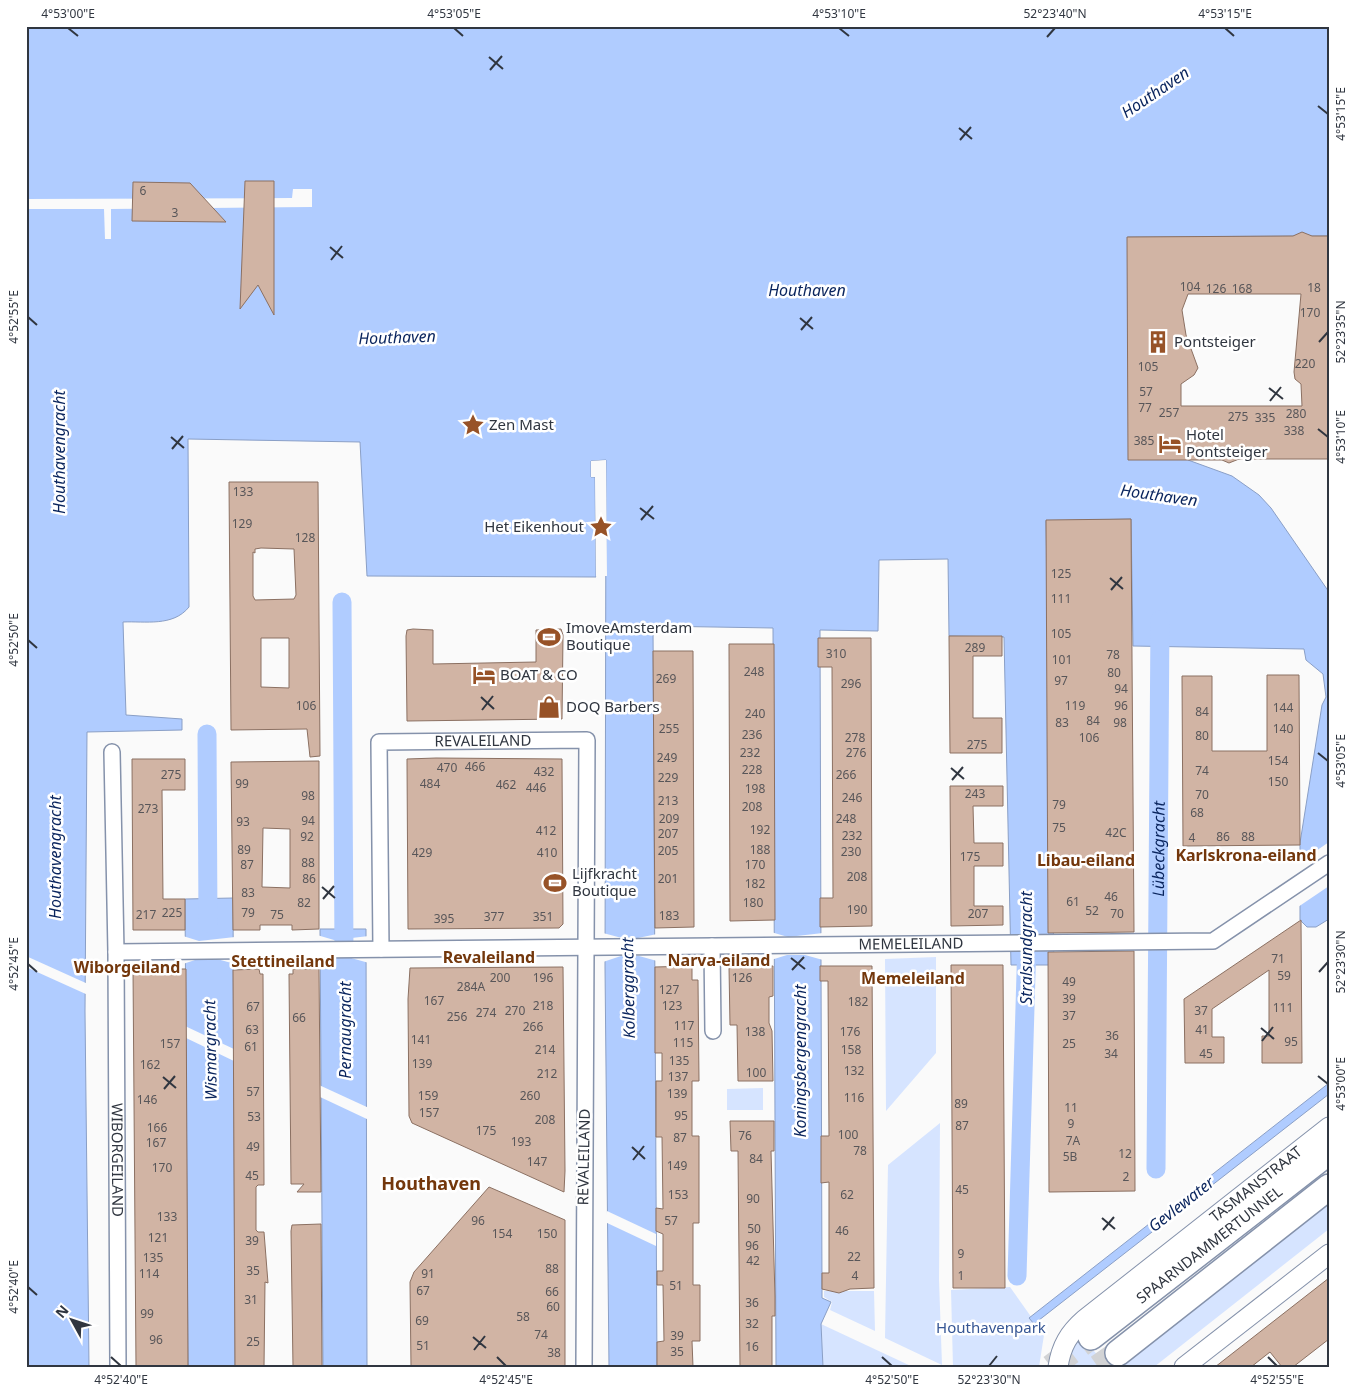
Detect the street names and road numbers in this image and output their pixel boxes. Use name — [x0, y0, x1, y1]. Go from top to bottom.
street label: REVALEILAND — [434, 730, 532, 750]
street label: MEMELEILAND — [858, 933, 964, 954]
street label: WIBORGEILAND — [108, 1103, 128, 1217]
street label: REVALEILAND — [572, 1108, 594, 1206]
street label: TASMANSTRAAT — [1205, 1141, 1306, 1226]
street label: SPAARNDAMMERTUNNEL — [1132, 1181, 1286, 1307]

